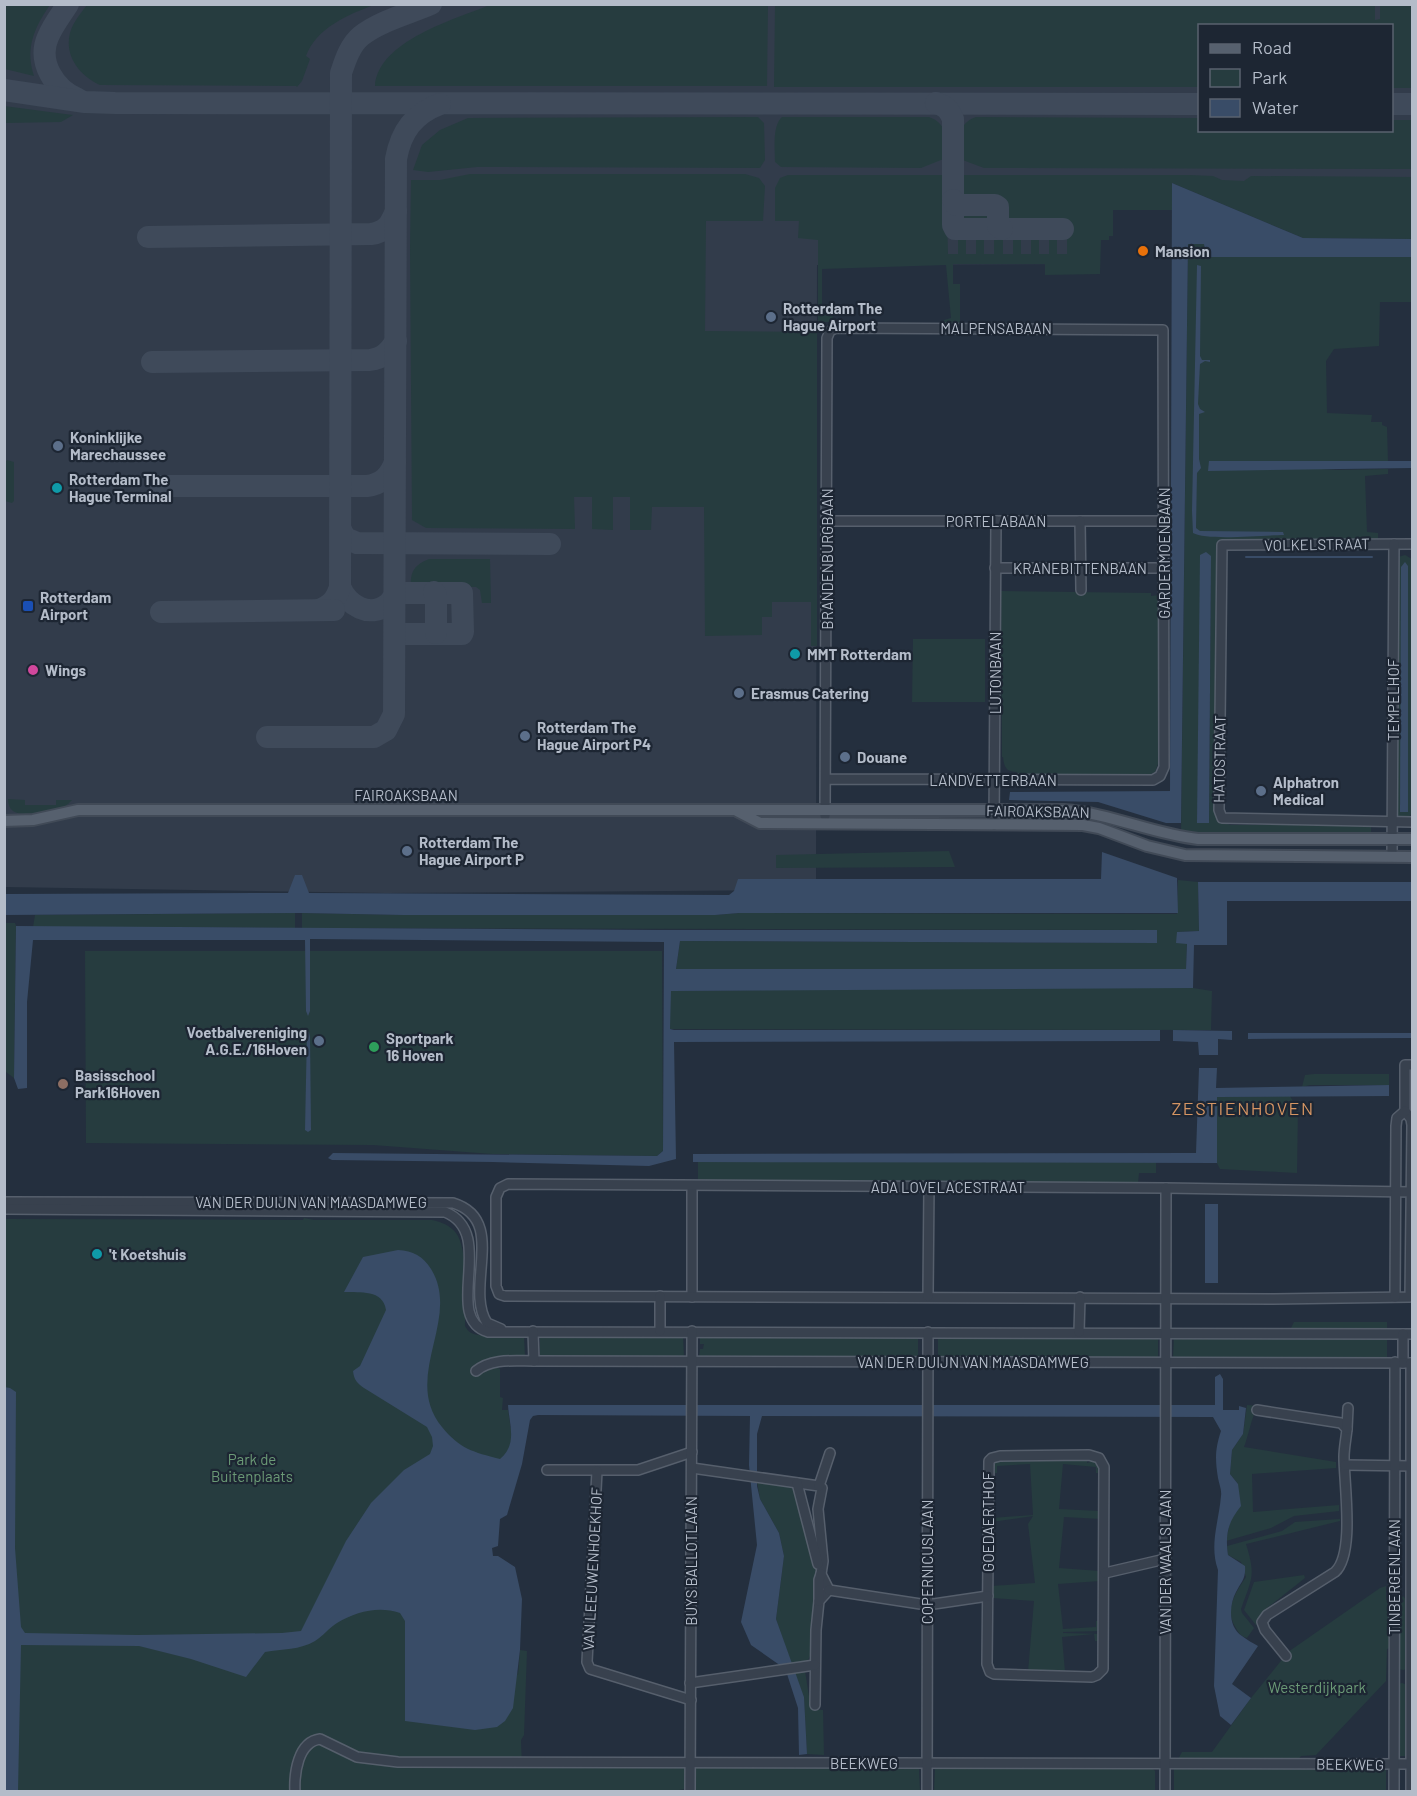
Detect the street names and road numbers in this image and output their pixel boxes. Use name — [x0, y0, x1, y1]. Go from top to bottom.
street label: MALPENSABAAN — [940, 319, 1052, 337]
street label: GARDERMOENBAAN — [1155, 487, 1173, 619]
street label: BRANDENBURGBAAN — [818, 488, 836, 630]
street label: PORTELABAAN — [946, 512, 1046, 530]
street label: VOLKELSTRAAT — [1264, 534, 1370, 554]
street label: KRANEBITTENBAAN — [1013, 559, 1147, 577]
street label: LUTONBAAN — [986, 632, 1004, 714]
street label: TEMPELHOF — [1384, 658, 1402, 741]
street label: HATOSTRAAT — [1209, 715, 1229, 803]
street label: LANDVETTERBAAN — [929, 771, 1057, 789]
street label: FAIROAKSBAAN — [354, 786, 458, 804]
street label: FAIROAKSBAAN — [986, 801, 1090, 821]
street label: ADA LOVELACESTRAAT — [871, 1178, 1025, 1196]
street label: VAN DER DUIJN VAN MAASDAMWEG — [195, 1193, 427, 1211]
street label: VAN DER DUIJN VAN MAASDAMWEG — [857, 1353, 1089, 1371]
street label: GOEDAERTHOF — [979, 1471, 997, 1572]
street label: VAN LEEUWENHOEKHOF — [579, 1487, 605, 1651]
street label: VAN DER WAALSLAAN — [1156, 1490, 1174, 1634]
street label: BUYS BALLOTLAAN — [682, 1496, 700, 1626]
street label: COPERNICUSLAAN — [918, 1500, 936, 1624]
street label: TINBERGENLAAN — [1385, 1519, 1403, 1635]
street label: BEEKWEG — [830, 1754, 898, 1772]
street label: BEEKWEG — [1316, 1754, 1384, 1774]

